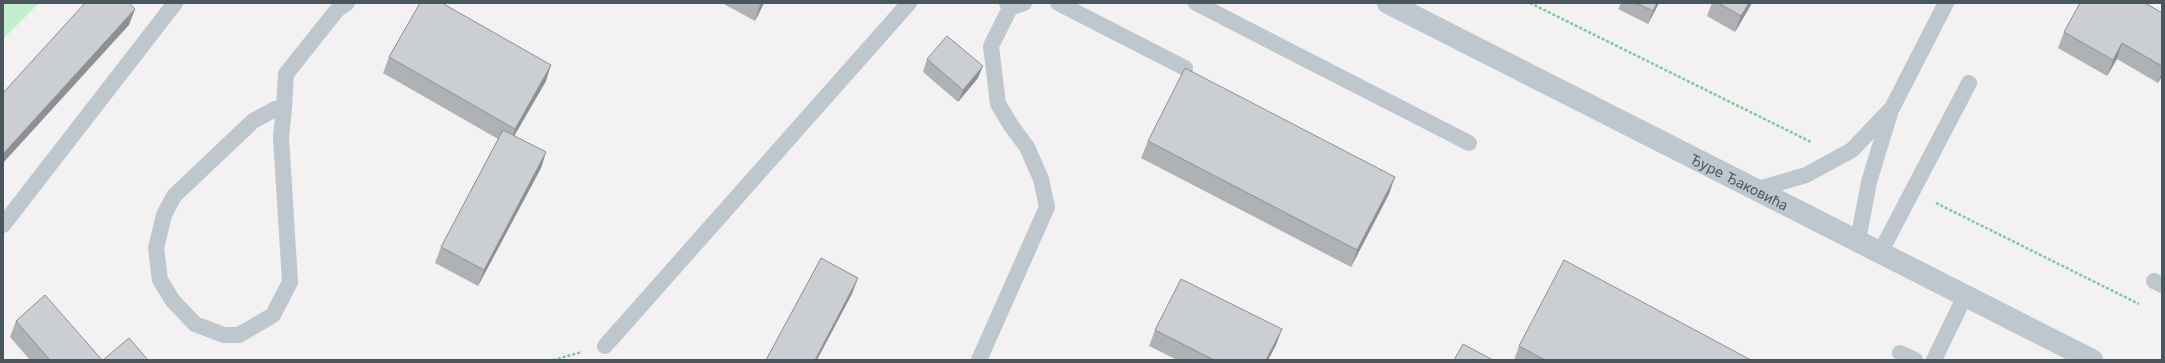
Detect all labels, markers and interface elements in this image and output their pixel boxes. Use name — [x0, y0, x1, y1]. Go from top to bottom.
street label: Ђуре Ђаковића — [1687, 149, 1791, 213]

